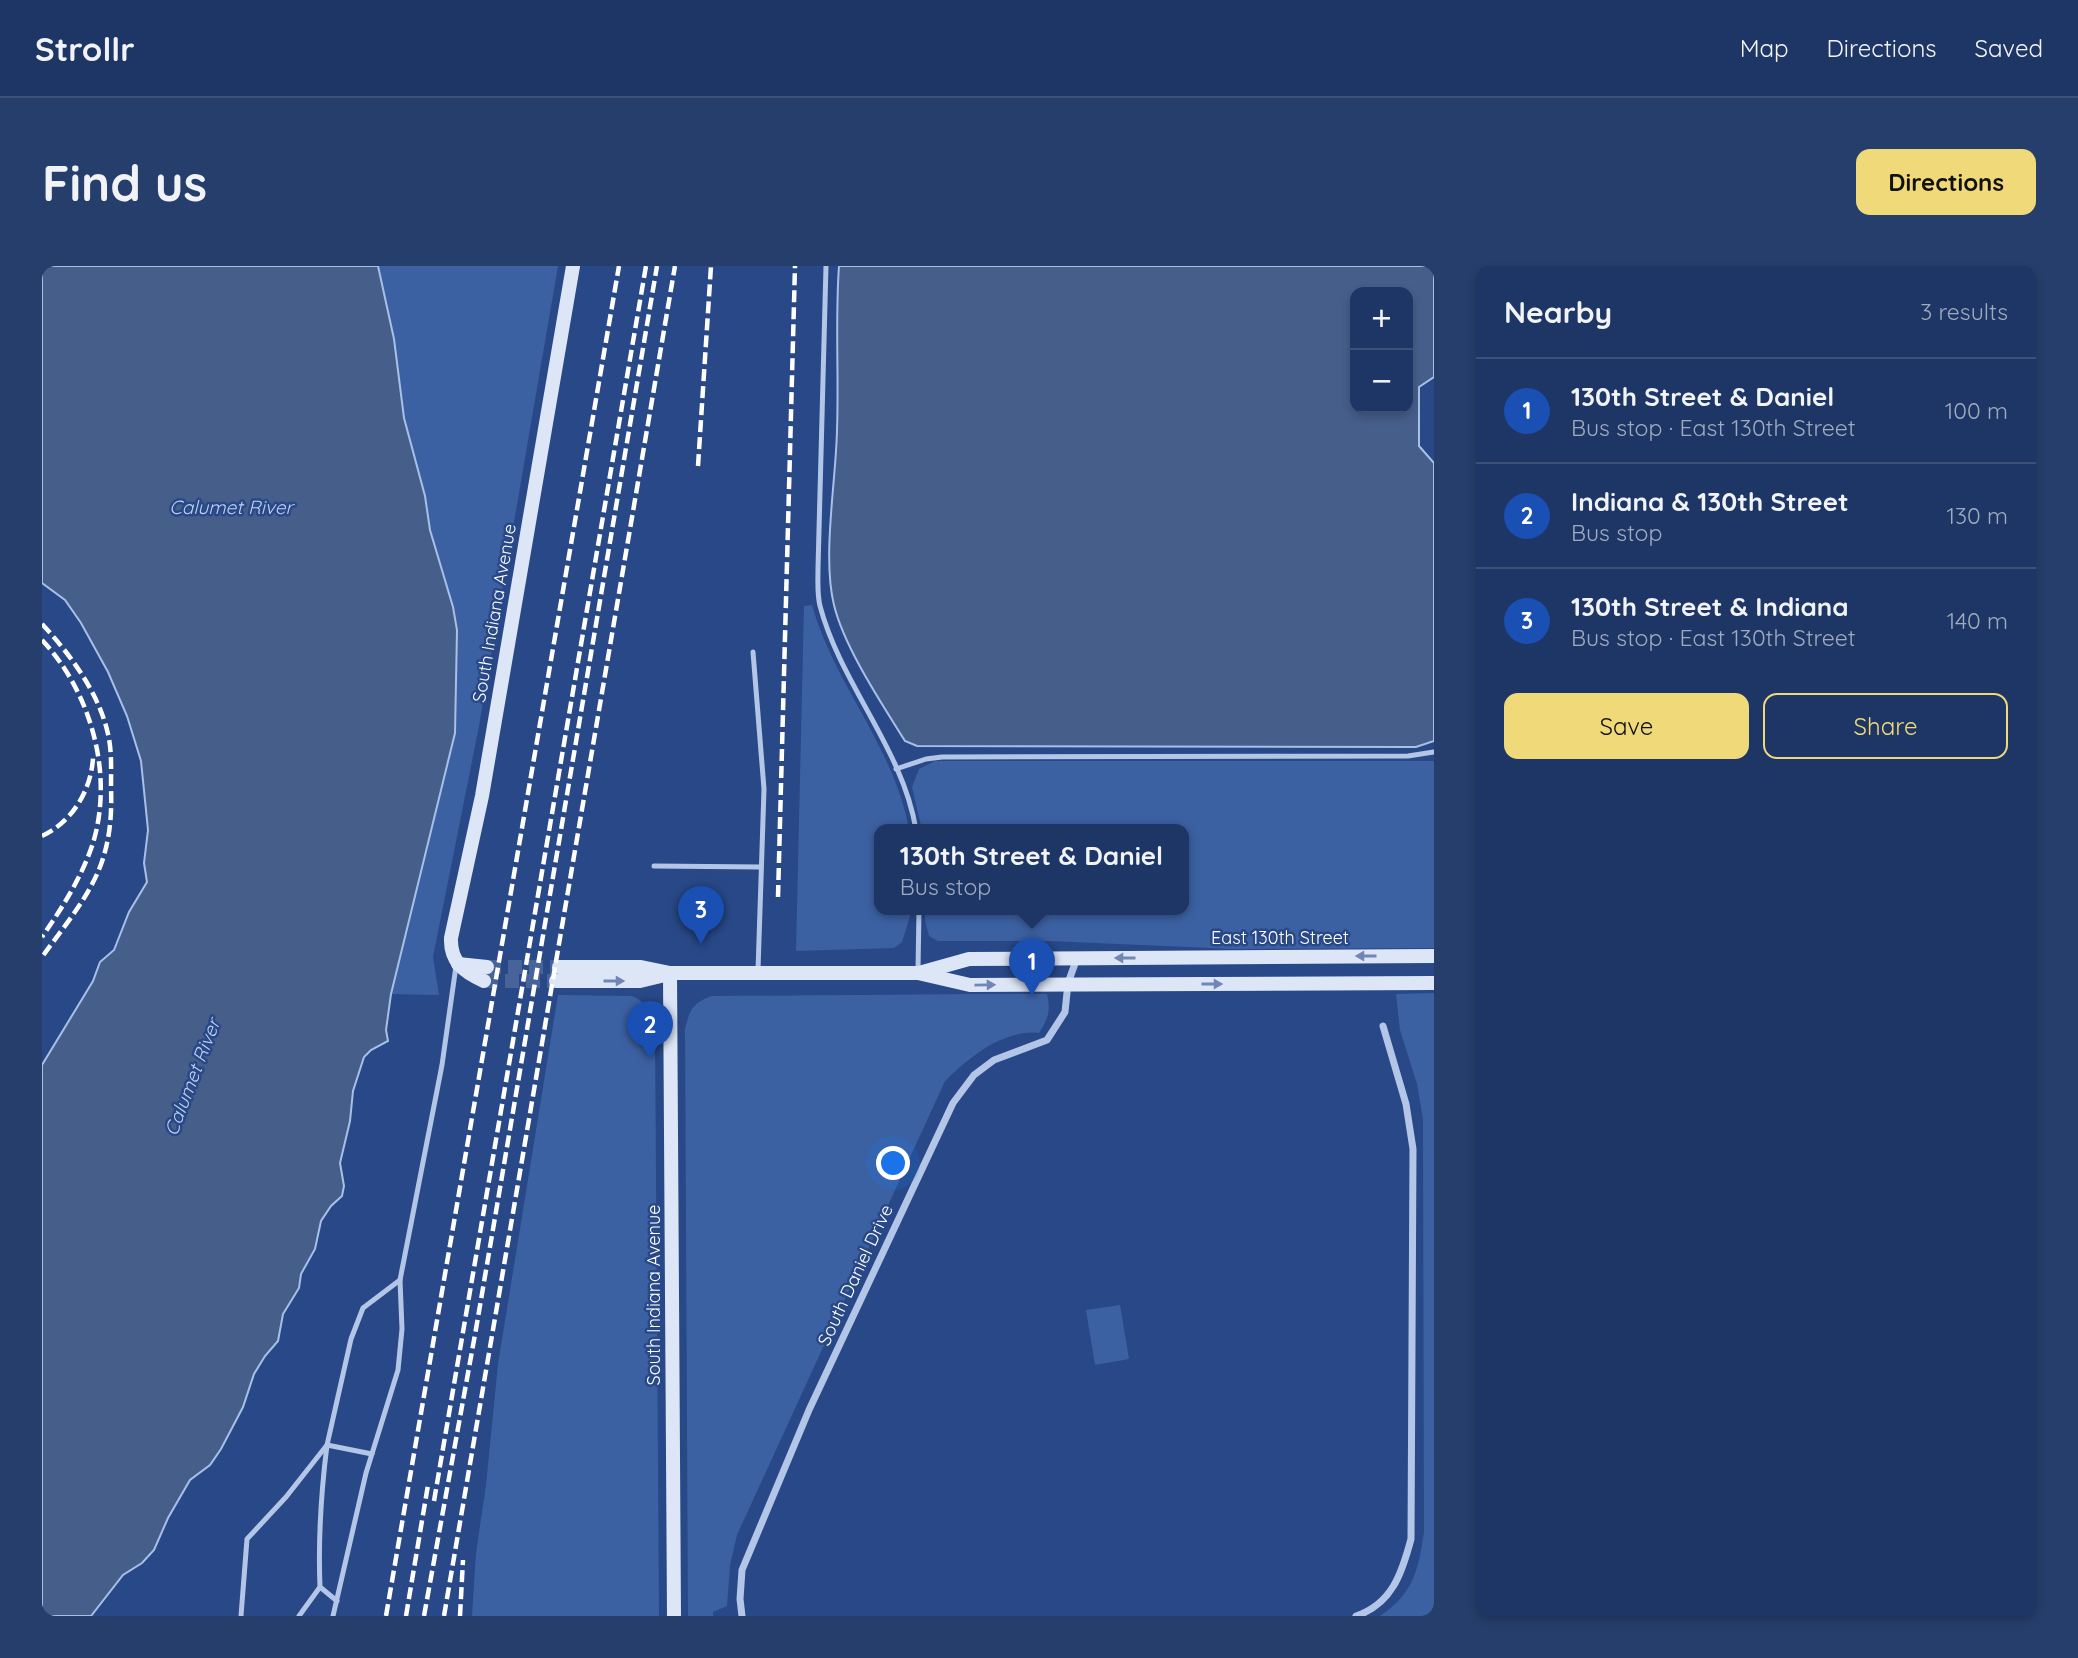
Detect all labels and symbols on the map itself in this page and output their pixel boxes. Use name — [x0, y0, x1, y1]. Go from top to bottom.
water label: Calumet River — [169, 495, 295, 519]
street label: South Indiana Avenue — [467, 522, 521, 704]
pin: 3 — [678, 886, 724, 944]
street label: East 130th Street — [1211, 926, 1349, 949]
pin: 1 — [1009, 938, 1055, 996]
one-way arrow — [1355, 950, 1377, 962]
one-way arrow — [1113, 952, 1135, 963]
one-way arrow — [603, 975, 625, 987]
one-way arrow — [1202, 978, 1224, 990]
one-way arrow — [974, 979, 996, 991]
pin: 2 — [627, 1001, 673, 1059]
water label: Calumet River — [159, 1013, 226, 1139]
your location — [876, 1146, 910, 1180]
street label: South Daniel Drive — [812, 1201, 898, 1349]
street label: South Indiana Avenue — [642, 1205, 665, 1385]

